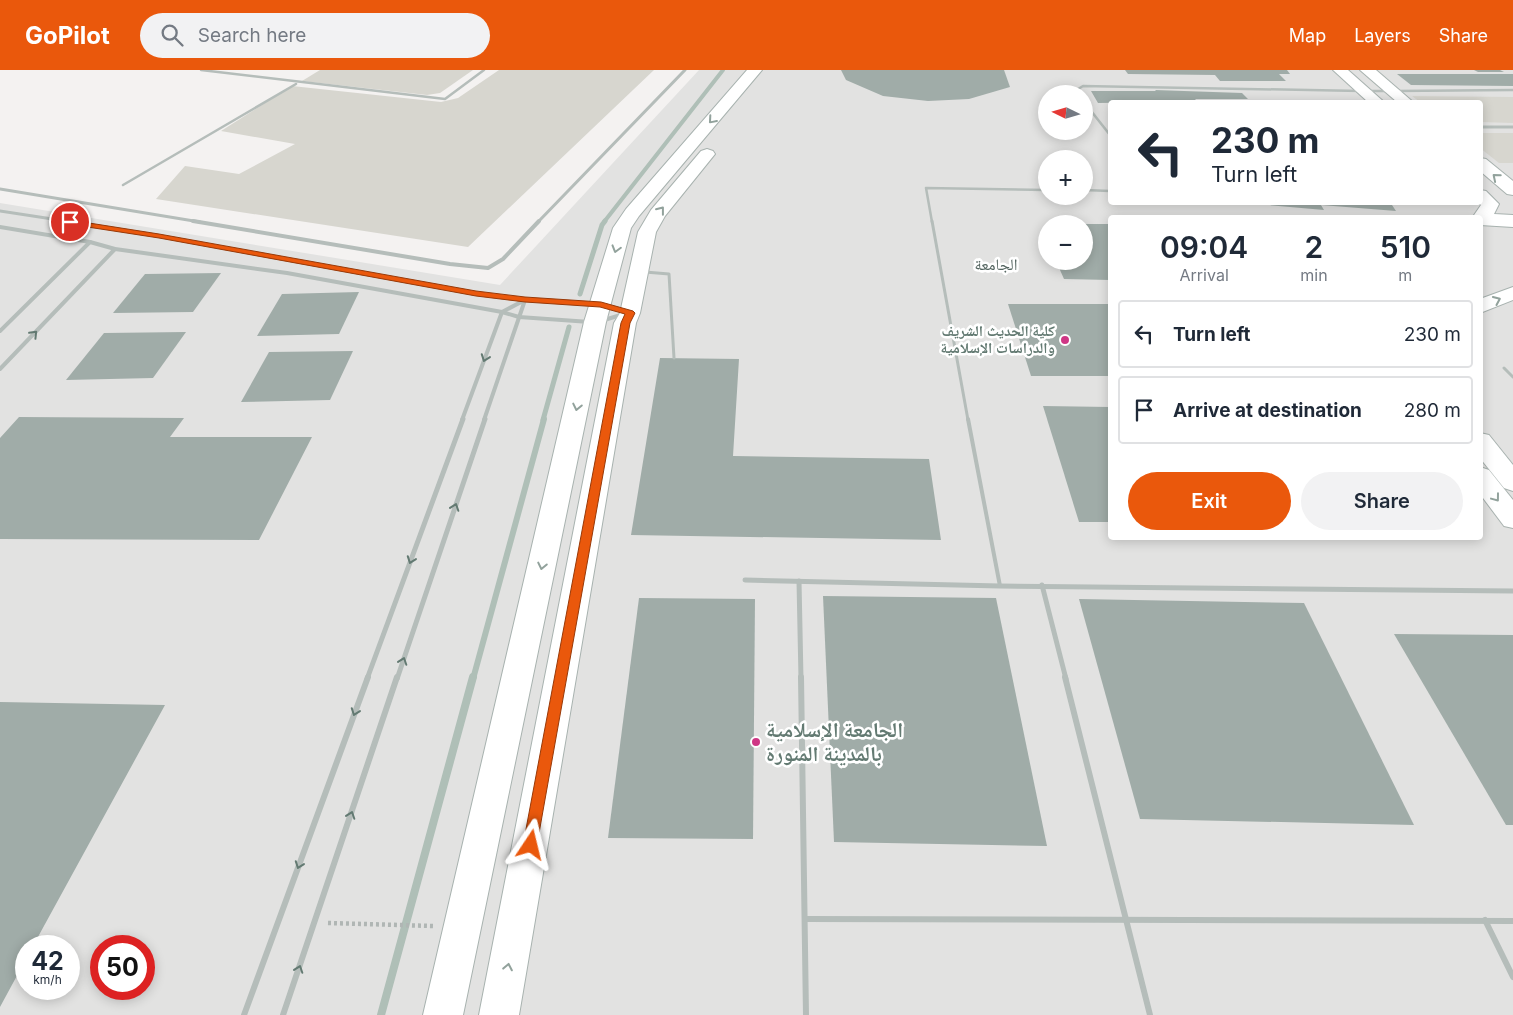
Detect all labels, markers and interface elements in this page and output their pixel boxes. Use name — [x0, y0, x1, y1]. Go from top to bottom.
search box — [140, 13, 490, 58]
text: GoPilot — [25, 21, 110, 50]
icon: search — [158, 21, 186, 49]
text: Search here — [198, 24, 306, 47]
text: Map — [1289, 25, 1326, 46]
text: Layers — [1354, 25, 1411, 46]
text: Share — [1439, 25, 1488, 46]
north arrow — [1038, 85, 1092, 140]
map controls — [1038, 85, 1093, 270]
one-way arrow — [708, 115, 717, 124]
text: 230 m — [1211, 119, 1319, 161]
icon: left — [1128, 120, 1193, 185]
button: + — [1038, 150, 1093, 205]
text: Turn left — [1211, 161, 1297, 187]
one-way arrow — [1493, 173, 1502, 182]
pin — [49, 201, 91, 243]
one-way arrow — [656, 207, 664, 216]
icon: arrive — [56, 208, 84, 236]
button: − — [1038, 215, 1093, 270]
text: 09:04 — [1160, 229, 1248, 265]
text: 2 — [1305, 229, 1323, 265]
text: 510 — [1380, 229, 1431, 265]
one-way arrow — [611, 245, 621, 253]
district label: الجامعة — [974, 254, 1018, 274]
text: Arrival — [1180, 265, 1229, 285]
text: min — [1300, 265, 1328, 285]
text: m — [1398, 265, 1412, 285]
one-way arrow — [1492, 295, 1501, 306]
icon: left — [1130, 320, 1158, 348]
place label: كلية الحديث الشريف والدراسات الإسلامية — [940, 321, 1055, 357]
text: Turn left — [1173, 323, 1251, 346]
text: 230 m — [1404, 323, 1461, 346]
one-way arrow — [28, 331, 37, 340]
marker: كلية الحديث الشريف والدراسات الإسلامية — [1059, 334, 1071, 346]
one-way arrow — [481, 353, 491, 361]
icon: arrive — [1130, 396, 1158, 424]
text: Arrive at destination — [1173, 399, 1362, 422]
text: 280 m — [1404, 399, 1461, 422]
one-way arrow — [572, 402, 583, 411]
button: Exit — [1128, 472, 1291, 530]
button: Share — [1301, 472, 1463, 530]
one-way arrow — [1491, 492, 1499, 501]
one-way arrow — [449, 503, 459, 512]
one-way arrow — [407, 555, 417, 563]
one-way arrow — [537, 561, 548, 570]
one-way arrow — [397, 657, 407, 666]
one-way arrow — [351, 707, 361, 716]
place label: الجامعة الإسلامية بالمدينة المنورة — [766, 717, 903, 766]
marker: الجامعة الإسلامية بالمدينة المنورة — [750, 736, 762, 748]
one-way arrow — [345, 811, 355, 820]
position arrow — [504, 818, 556, 870]
one-way arrow — [295, 860, 305, 868]
speed limit sign: 50 — [90, 935, 155, 1000]
text: 42 — [31, 946, 64, 976]
one-way arrow — [503, 963, 513, 971]
one-way arrow — [293, 965, 303, 974]
text: km/h — [33, 972, 62, 987]

